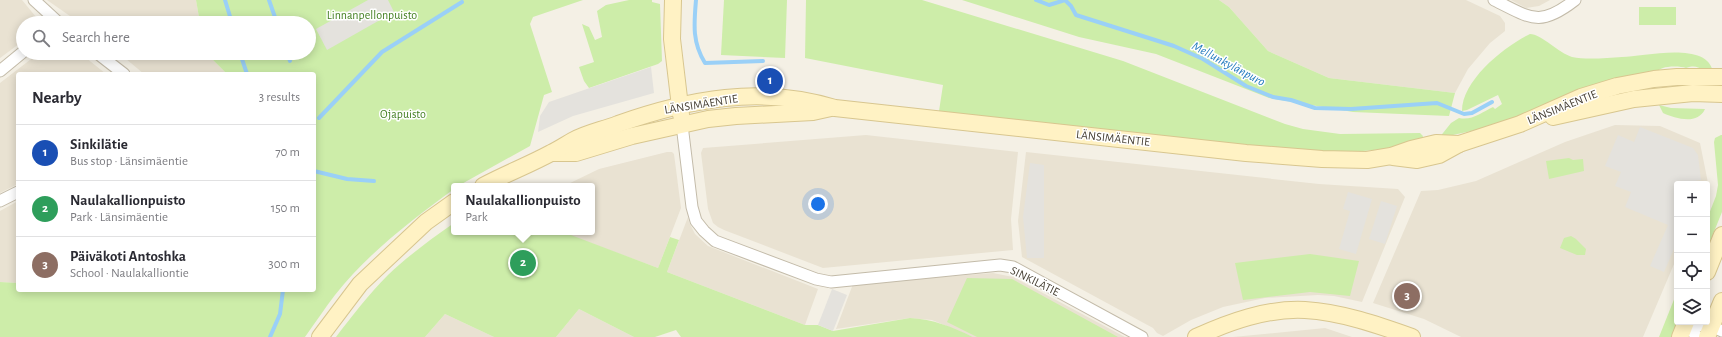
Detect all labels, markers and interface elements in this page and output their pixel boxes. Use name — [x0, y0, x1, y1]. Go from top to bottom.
park label: Linnanpellonpuisto — [327, 9, 417, 21]
search box — [16, 16, 316, 60]
icon: search — [30, 27, 52, 49]
text: Search here — [62, 30, 130, 45]
water label: Mellunkylänpuro — [1190, 40, 1267, 89]
pin: 1 — [757, 66, 783, 96]
street label: LÄNSIMÄENTIE — [1525, 87, 1599, 126]
text: Nearby — [32, 89, 82, 106]
text: 3 results — [259, 91, 300, 104]
street label: LÄNSIMÄENTIE — [663, 91, 739, 116]
park label: Ojapuisto — [380, 108, 426, 121]
street label: LÄNSIMÄENTIE — [1076, 127, 1151, 148]
text: Sinkilätie — [70, 137, 128, 152]
text: 1 — [43, 146, 47, 159]
text: 70 m — [275, 146, 300, 159]
text: Bus stop · Länsimäentie — [70, 155, 188, 168]
map controls — [1674, 181, 1710, 325]
button: + — [1674, 181, 1710, 217]
popup — [451, 183, 595, 235]
text: Naulakallionpuisto — [70, 193, 186, 208]
text: Naulakallionpuisto — [465, 193, 581, 208]
your location — [808, 194, 828, 214]
text: 2 — [42, 202, 48, 215]
text: 150 m — [271, 202, 300, 215]
text: Park · Länsimäentie — [70, 211, 168, 224]
text: Park — [465, 211, 488, 224]
button: − — [1674, 217, 1710, 253]
pin: 2 — [510, 248, 536, 278]
text: Päiväkoti Antoshka — [70, 249, 186, 264]
button: locate — [1674, 253, 1710, 289]
text: 3 — [42, 258, 48, 271]
text: 300 m — [268, 258, 300, 271]
street label: SINKILÄTIE — [1009, 263, 1062, 298]
text: School · Naulakalliontie — [70, 267, 189, 280]
pin: 3 — [1394, 281, 1420, 311]
button: layers — [1674, 289, 1710, 325]

